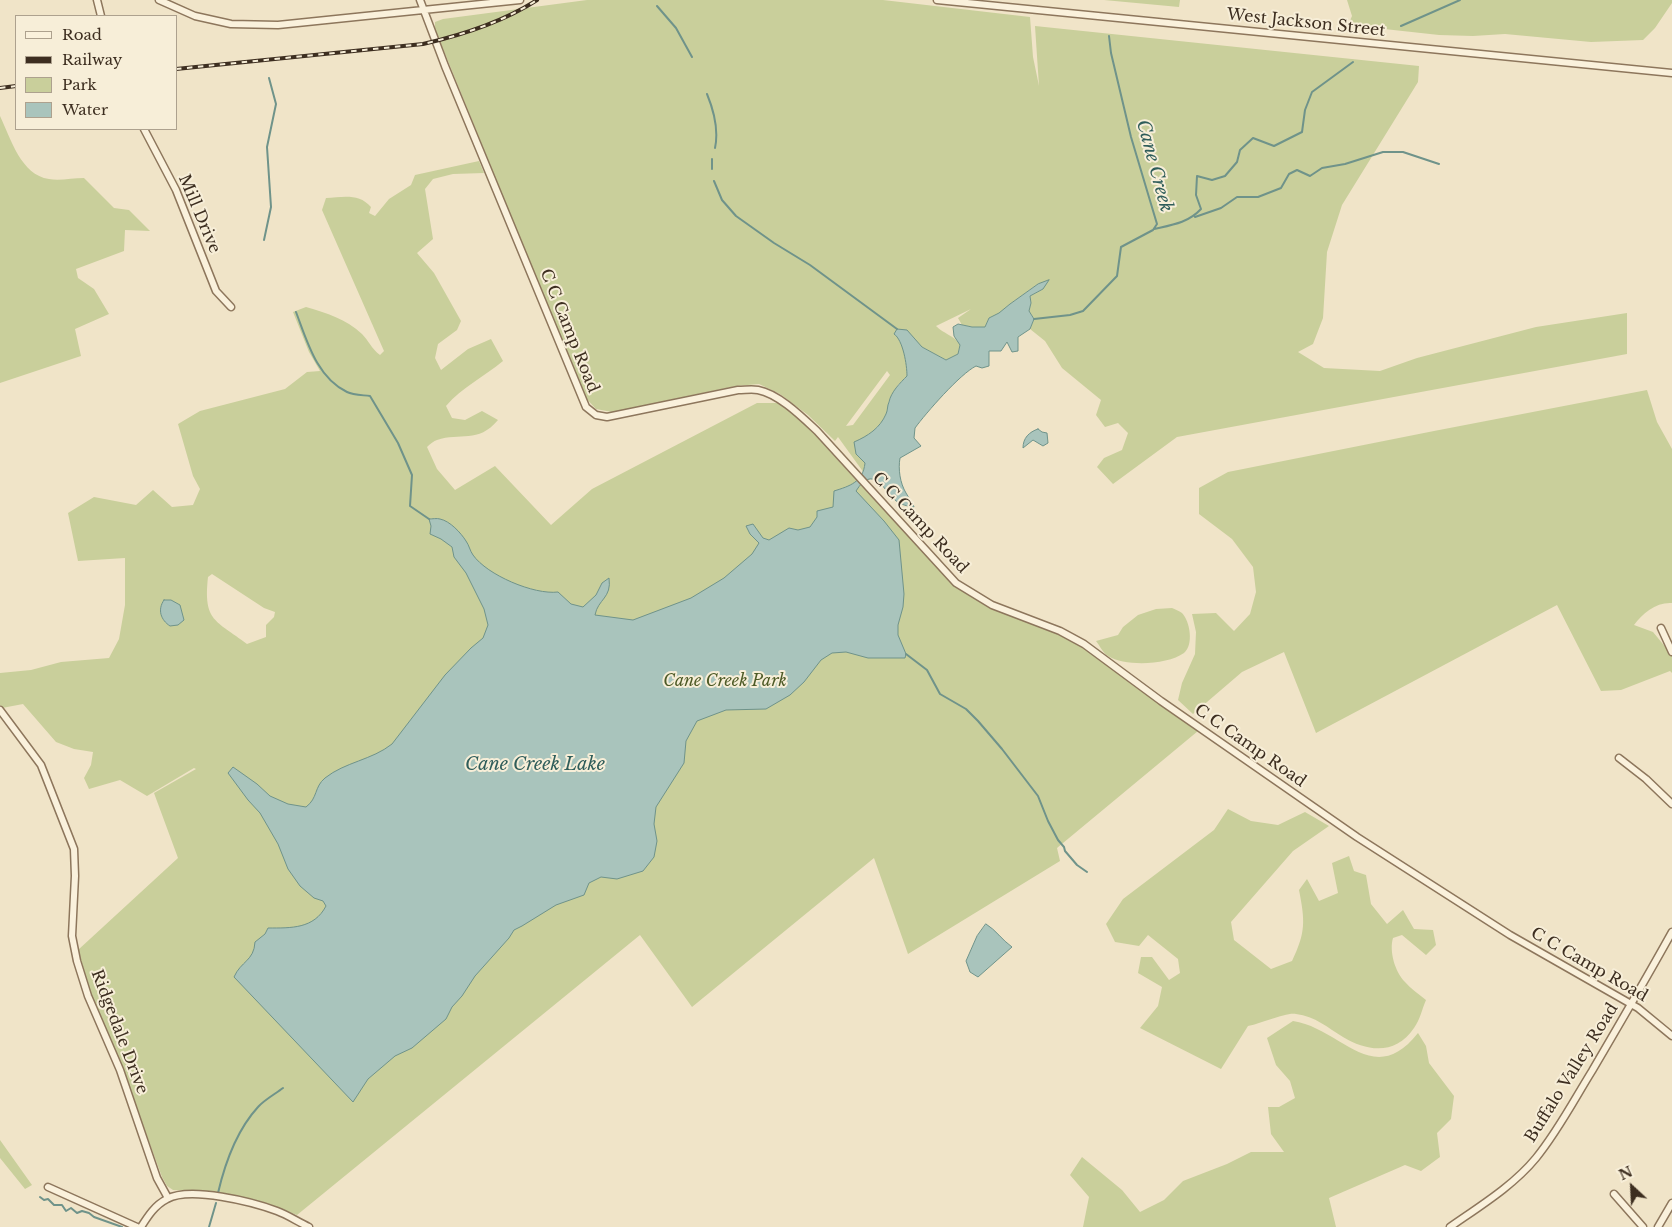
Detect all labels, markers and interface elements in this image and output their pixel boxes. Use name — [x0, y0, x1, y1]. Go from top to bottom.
street label: West Jackson Street — [1226, 5, 1386, 41]
legend — [15, 15, 178, 130]
text: Road — [62, 25, 102, 44]
text: Railway — [62, 50, 122, 69]
text: Park — [62, 75, 97, 94]
text: Water — [62, 100, 108, 119]
water label: Cane Creek — [1131, 118, 1177, 214]
street label: Mill Drive — [174, 172, 224, 256]
street label: C C Camp Road — [535, 266, 603, 396]
street label: C C Camp Road — [868, 468, 972, 578]
park label: Cane Creek Park — [663, 671, 787, 691]
street label: C C Camp Road — [1191, 700, 1309, 792]
water label: Cane Creek Lake — [465, 754, 605, 776]
street label: C C Camp Road — [1527, 924, 1651, 1006]
street label: Ridgedale Drive — [86, 967, 152, 1097]
street label: Buffalo Valley Road — [1521, 1000, 1623, 1146]
north arrow — [1607, 1162, 1657, 1212]
text: N — [1616, 1162, 1635, 1184]

